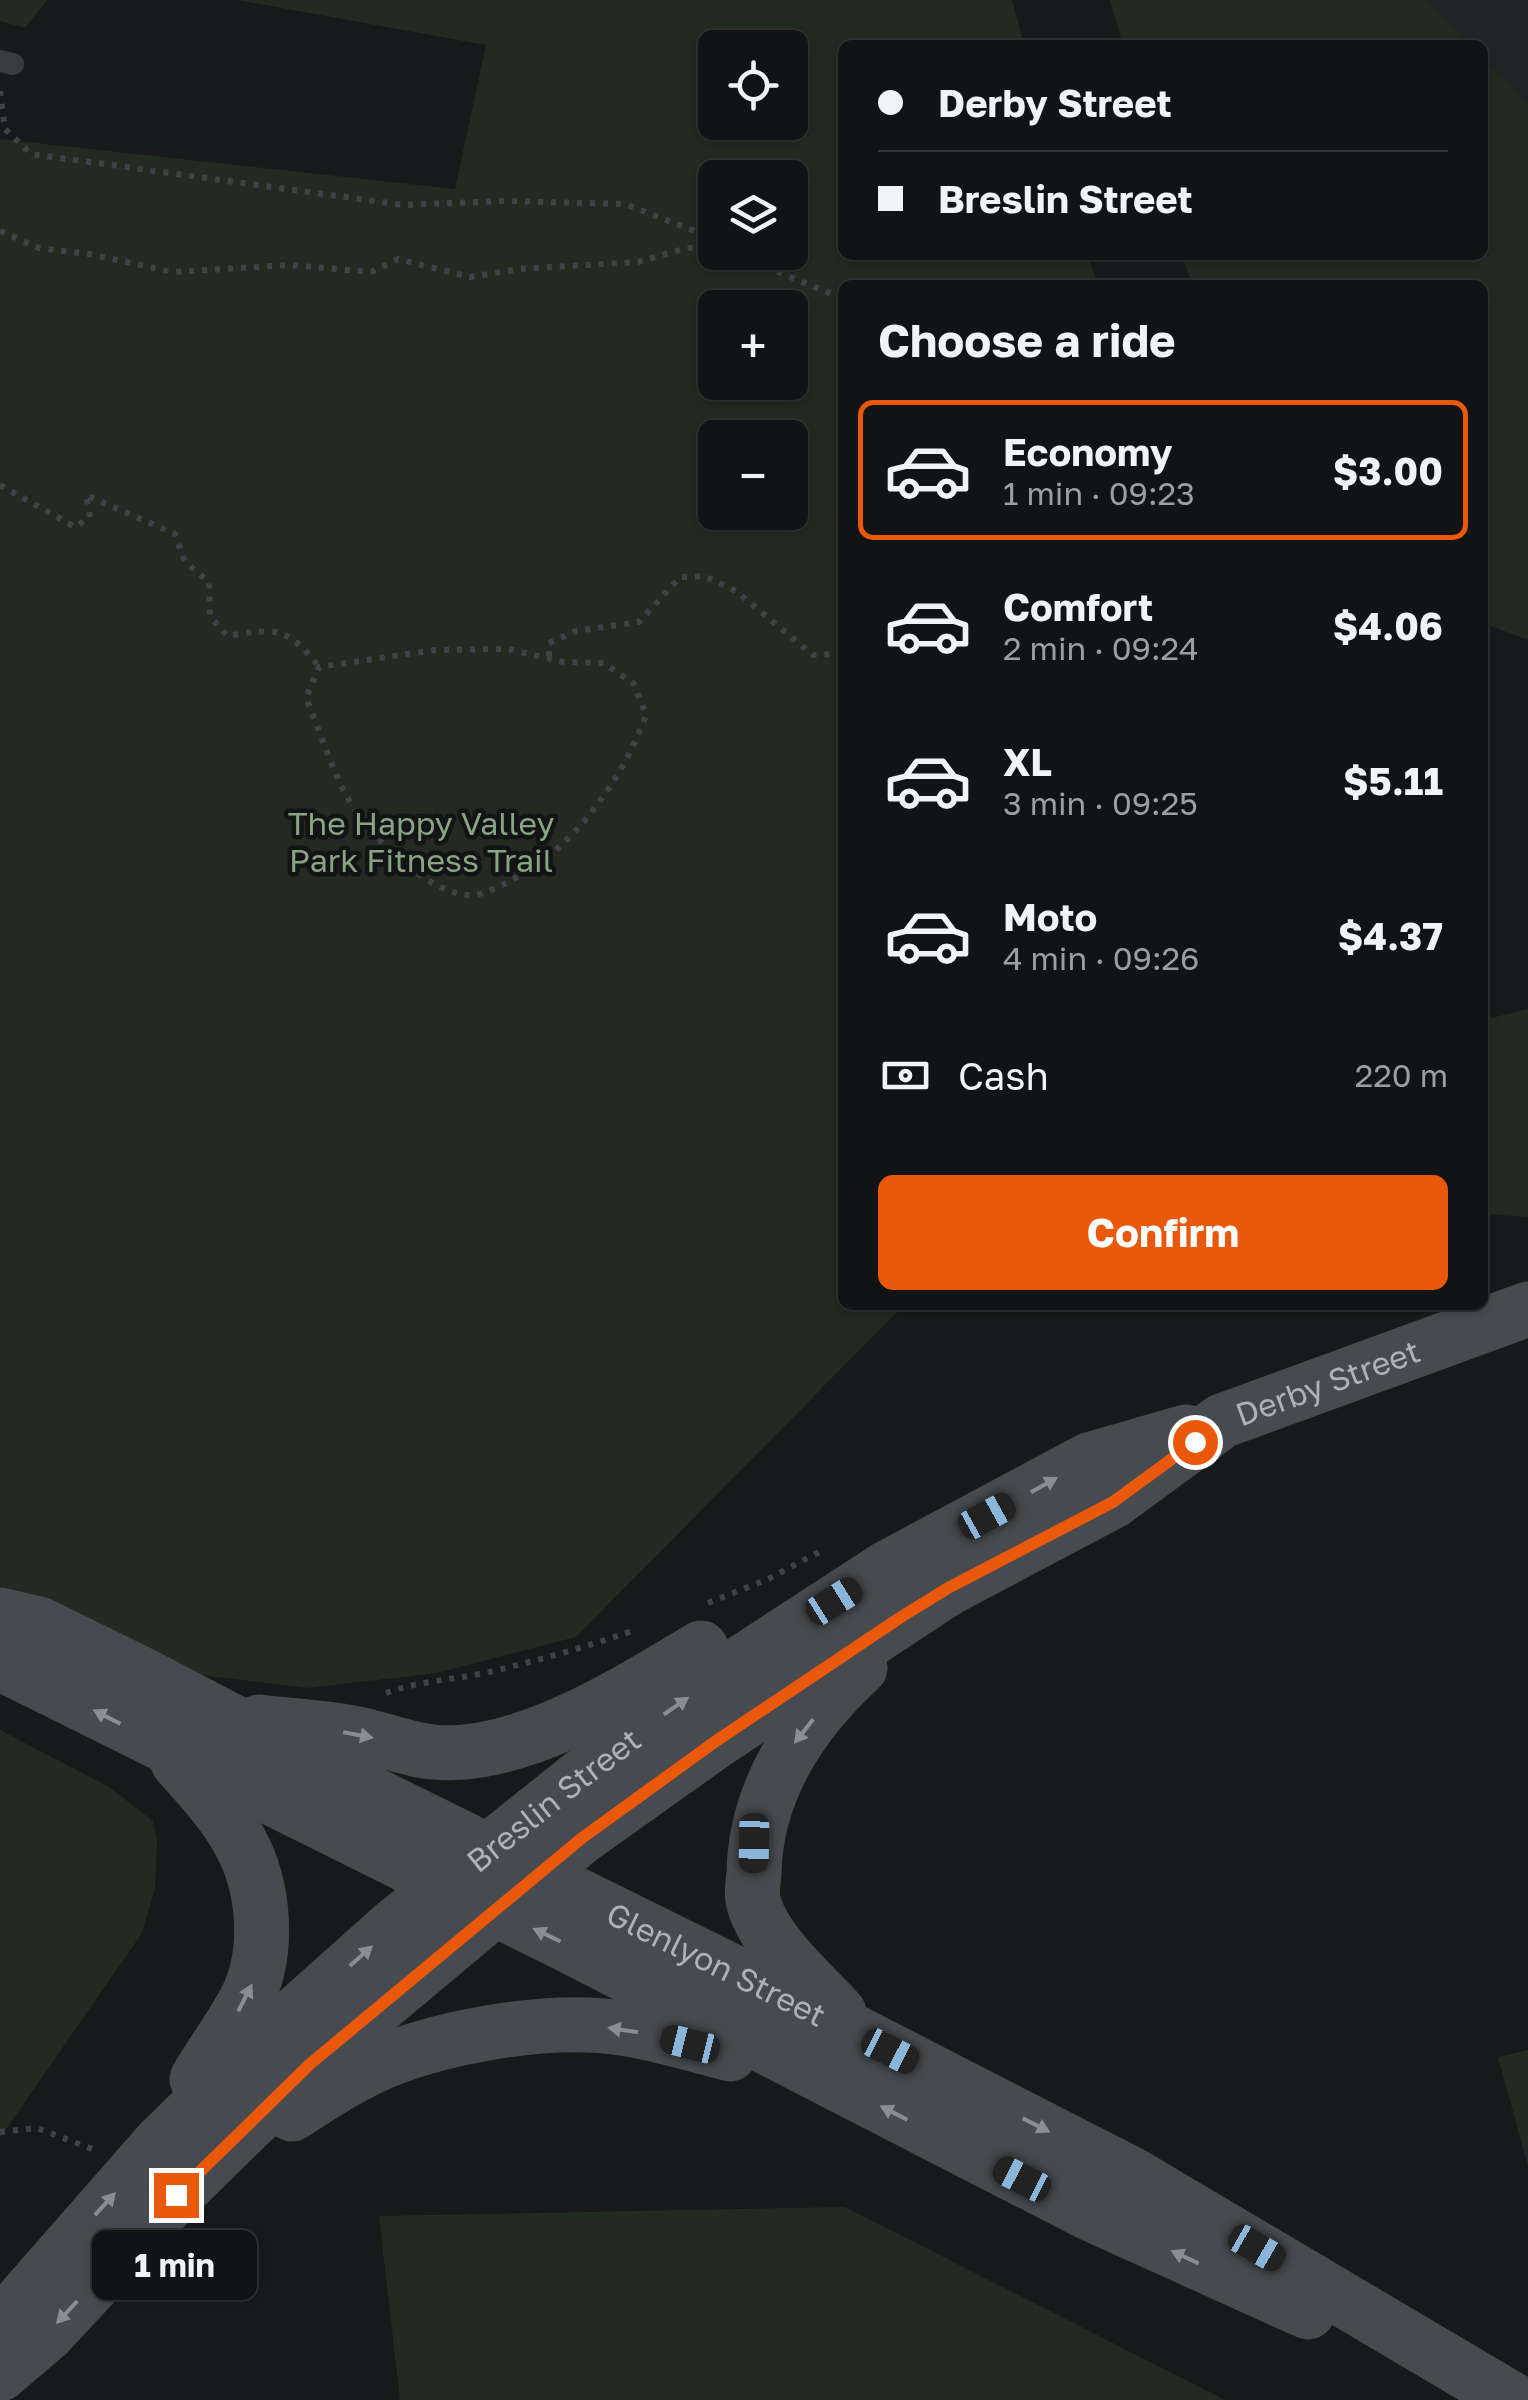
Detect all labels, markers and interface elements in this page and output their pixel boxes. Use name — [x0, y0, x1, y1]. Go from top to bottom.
map controls — [698, 30, 808, 530]
button: locate — [698, 30, 808, 140]
text: Derby Street — [938, 80, 1172, 125]
button: layers — [698, 160, 808, 270]
text: Breslin Street — [938, 176, 1193, 221]
button: + — [698, 290, 808, 400]
text: Choose a ride — [878, 313, 1176, 367]
button: − — [698, 420, 808, 530]
icon: car — [883, 425, 973, 515]
text: Economy — [1003, 429, 1172, 474]
text: $3.00 — [1333, 448, 1443, 493]
text: 1 min · 09:23 — [1003, 474, 1195, 512]
icon: car — [883, 580, 973, 670]
text: Comfort — [1003, 584, 1153, 629]
text: $4.06 — [1333, 603, 1443, 648]
text: 2 min · 09:24 — [1003, 629, 1199, 667]
icon: car — [883, 735, 973, 825]
text: XL — [1003, 739, 1052, 784]
text: $5.11 — [1343, 758, 1443, 803]
text: 3 min · 09:25 — [1003, 784, 1198, 822]
park label: The Happy Valley Park Fitness Trail — [288, 804, 554, 879]
icon: car — [883, 890, 973, 980]
text: Moto — [1003, 894, 1097, 939]
text: $4.37 — [1338, 913, 1443, 958]
text: 4 min · 09:26 — [1003, 939, 1199, 977]
icon: cash — [878, 1048, 933, 1103]
text: Cash — [958, 1053, 1049, 1098]
text: 220 m — [1355, 1056, 1448, 1094]
button: Confirm — [878, 1175, 1448, 1290]
street label: Derby Street — [1230, 1331, 1425, 1433]
route start — [1173, 1420, 1218, 1465]
one-way arrow — [1029, 1476, 1058, 1493]
car — [953, 1488, 1021, 1544]
car — [801, 1572, 867, 1630]
one-way arrow — [662, 1697, 689, 1716]
one-way arrow — [92, 1709, 121, 1726]
one-way arrow — [795, 1718, 815, 1744]
street label: Breslin Street — [459, 1720, 648, 1880]
one-way arrow — [342, 1727, 373, 1743]
car — [738, 1813, 770, 1873]
street label: Glenlyon Street — [601, 1894, 832, 2034]
one-way arrow — [532, 1927, 561, 1944]
one-way arrow — [348, 1945, 373, 1967]
one-way arrow — [236, 1984, 253, 2013]
one-way arrow — [607, 2022, 638, 2037]
car — [657, 2022, 723, 2066]
car — [856, 2024, 924, 2078]
one-way arrow — [879, 2105, 908, 2122]
one-way arrow — [1022, 2116, 1051, 2133]
car — [988, 2152, 1056, 2206]
route end — [154, 2173, 199, 2218]
one-way arrow — [94, 2192, 116, 2217]
car — [1224, 2220, 1290, 2276]
callout: 1 min — [94, 2230, 258, 2300]
text: 1 min — [134, 2246, 215, 2284]
one-way arrow — [1170, 2249, 1200, 2265]
one-way arrow — [56, 2300, 79, 2324]

